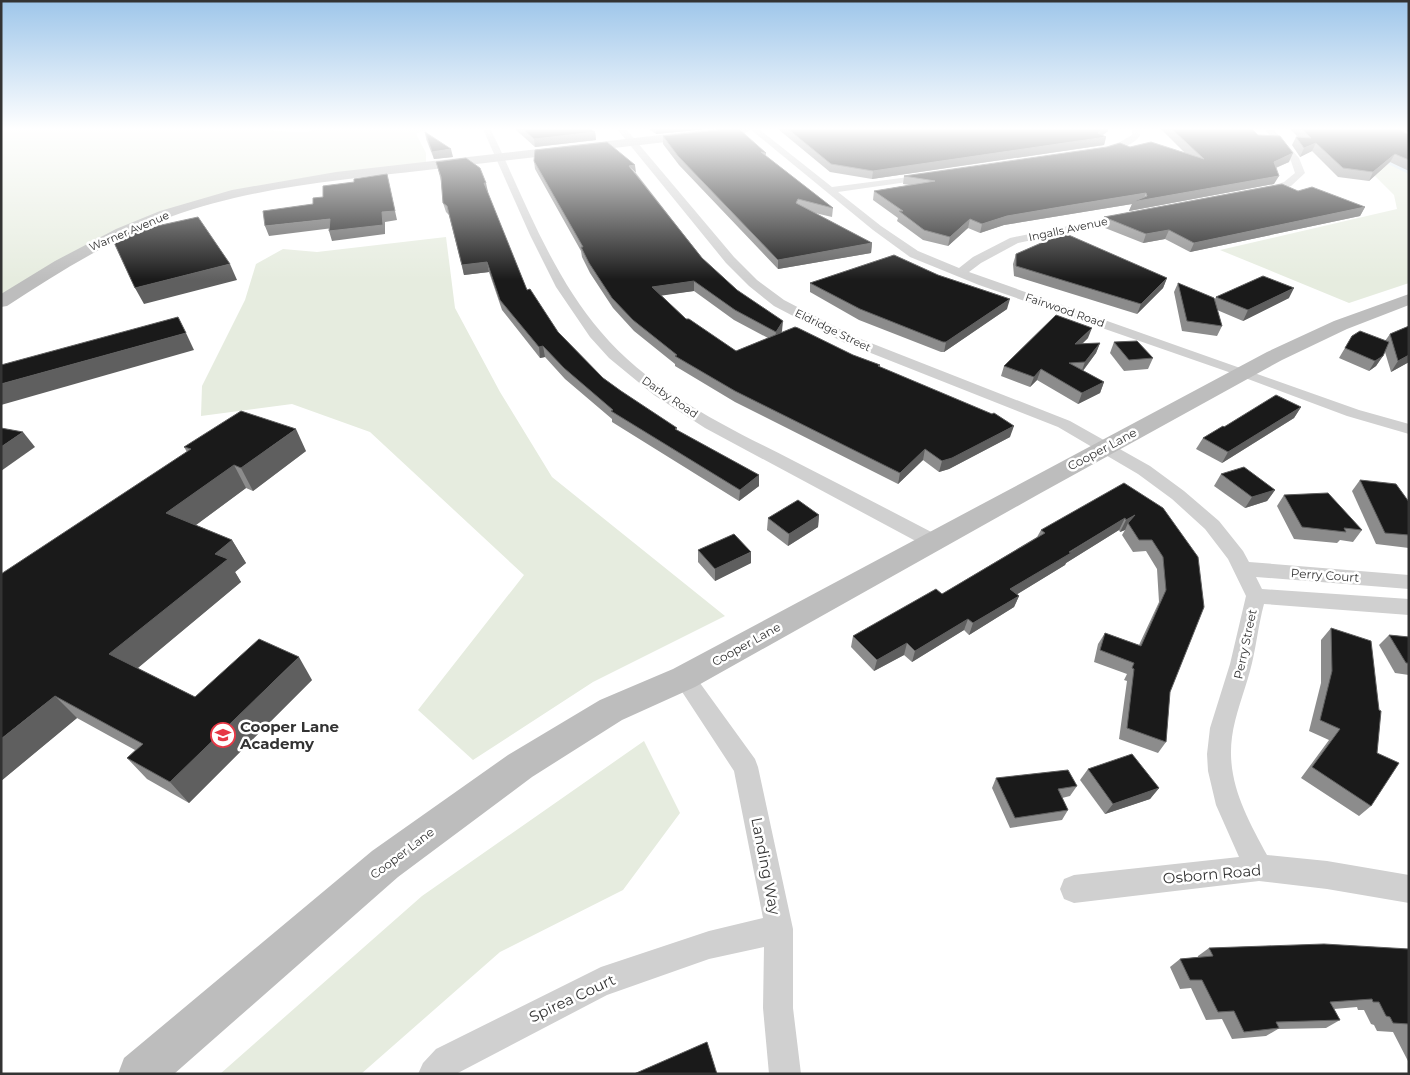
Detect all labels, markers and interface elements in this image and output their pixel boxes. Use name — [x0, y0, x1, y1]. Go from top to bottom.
street label: Warner Avenue — [87, 208, 171, 254]
street label: Ingalls Avenue — [1027, 214, 1109, 244]
street label: Fairwood Road — [1023, 290, 1107, 330]
street label: Eldridge Street — [793, 306, 874, 355]
street label: Darby Road — [639, 373, 701, 421]
street label: Cooper Lane — [1065, 425, 1139, 473]
street label: Perry Court — [1290, 565, 1360, 585]
street label: Perry Street — [1230, 608, 1260, 680]
street label: Cooper Lane — [709, 619, 783, 669]
place label: Cooper Lane Academy — [239, 717, 339, 753]
school or university icon: Cooper Lane Academy — [210, 722, 236, 748]
street label: Landing Way — [747, 816, 785, 917]
street label: Cooper Lane — [367, 824, 437, 882]
street label: Osborn Road — [1162, 860, 1262, 888]
street label: Spirea Court — [526, 970, 618, 1026]

